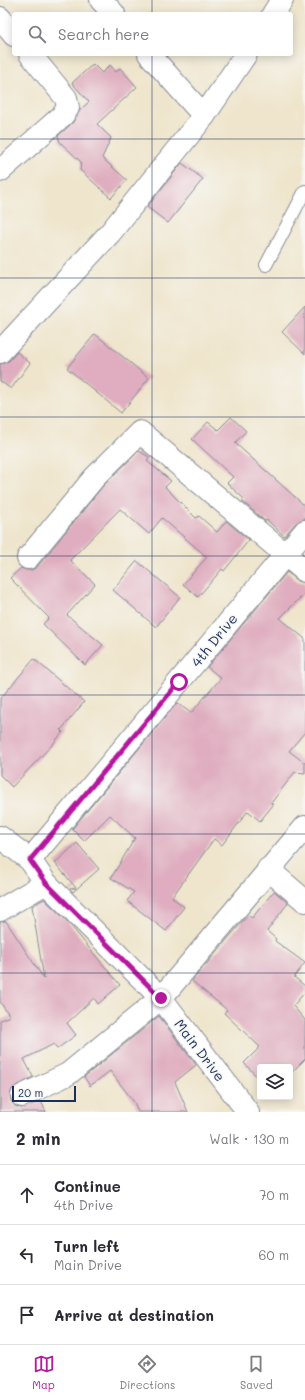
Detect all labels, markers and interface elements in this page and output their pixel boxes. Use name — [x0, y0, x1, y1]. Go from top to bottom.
search box — [12, 12, 293, 56]
icon: search — [26, 23, 48, 45]
text: Search here — [58, 24, 149, 44]
street label: 4th Drive — [187, 609, 241, 671]
route start — [170, 673, 188, 691]
route end — [152, 989, 170, 1007]
street label: Main Drive — [170, 1015, 230, 1085]
map controls — [257, 1064, 293, 1100]
button: layers — [257, 1064, 293, 1100]
scale bar — [12, 1084, 76, 1103]
text: 20 m — [18, 1085, 43, 1100]
text: 2 min — [16, 1127, 61, 1149]
text: Walk · 130 m — [209, 1130, 289, 1147]
text: Continue — [54, 1176, 121, 1196]
icon: ahead — [16, 1184, 38, 1206]
text: 70 m — [259, 1186, 289, 1203]
text: 4th Drive — [54, 1196, 113, 1213]
text: Turn left — [54, 1236, 119, 1256]
icon: left — [16, 1244, 38, 1266]
text: 60 m — [259, 1246, 289, 1263]
text: Main Drive — [54, 1256, 122, 1273]
icon: arrive — [16, 1304, 38, 1326]
text: Arrive at destination — [54, 1305, 214, 1325]
tab: Map — [32, 1353, 55, 1392]
tab: Directions — [119, 1353, 175, 1392]
tab: Saved — [240, 1353, 273, 1392]

